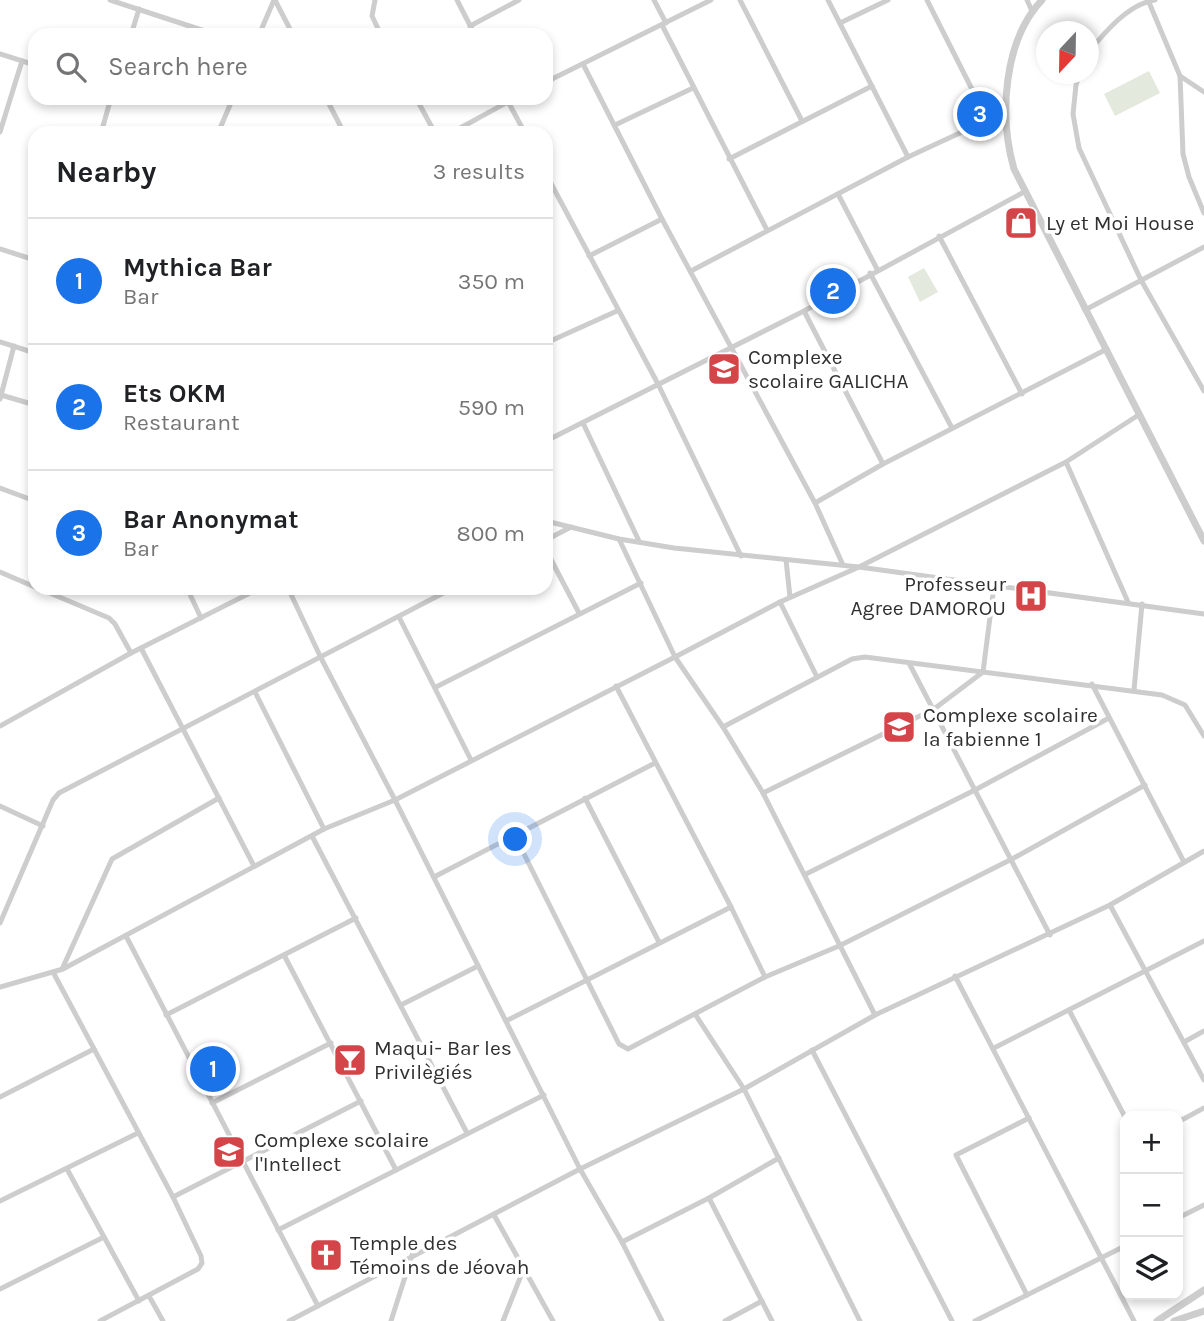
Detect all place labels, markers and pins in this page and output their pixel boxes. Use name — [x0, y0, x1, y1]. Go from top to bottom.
pin: 3 — [957, 88, 1003, 140]
shop icon: Ly et Moi House — [1002, 204, 1040, 242]
place label: Ly et Moi House — [1046, 211, 1194, 235]
pin: 2 — [810, 265, 856, 317]
place label: Complexe scolaire GALICHA — [748, 345, 909, 393]
school or university icon: Complexe scolaire GALICHA — [705, 350, 743, 388]
place label: Professeur Agree DAMOROU — [851, 572, 1006, 620]
hospital icon: Professeur Agree DAMOROU — [1012, 577, 1050, 615]
place label: Complexe scolaire la fabienne 1 — [923, 703, 1098, 751]
school or university icon: Complexe scolaire la fabienne 1 — [880, 708, 918, 746]
place label: Maqui- Bar les Privilègiés — [374, 1036, 512, 1084]
bar icon: Maqui- Bar les Privilègiés — [331, 1041, 369, 1079]
pin: 1 — [190, 1043, 236, 1095]
place label: Complexe scolaire l'Intellect — [254, 1128, 429, 1176]
school or university icon: Complexe scolaire l'Intellect — [210, 1133, 248, 1171]
place label: Temple des Témoins de Jéovah — [350, 1231, 530, 1279]
church icon: Temple des Témoins de Jéovah — [307, 1236, 345, 1274]

